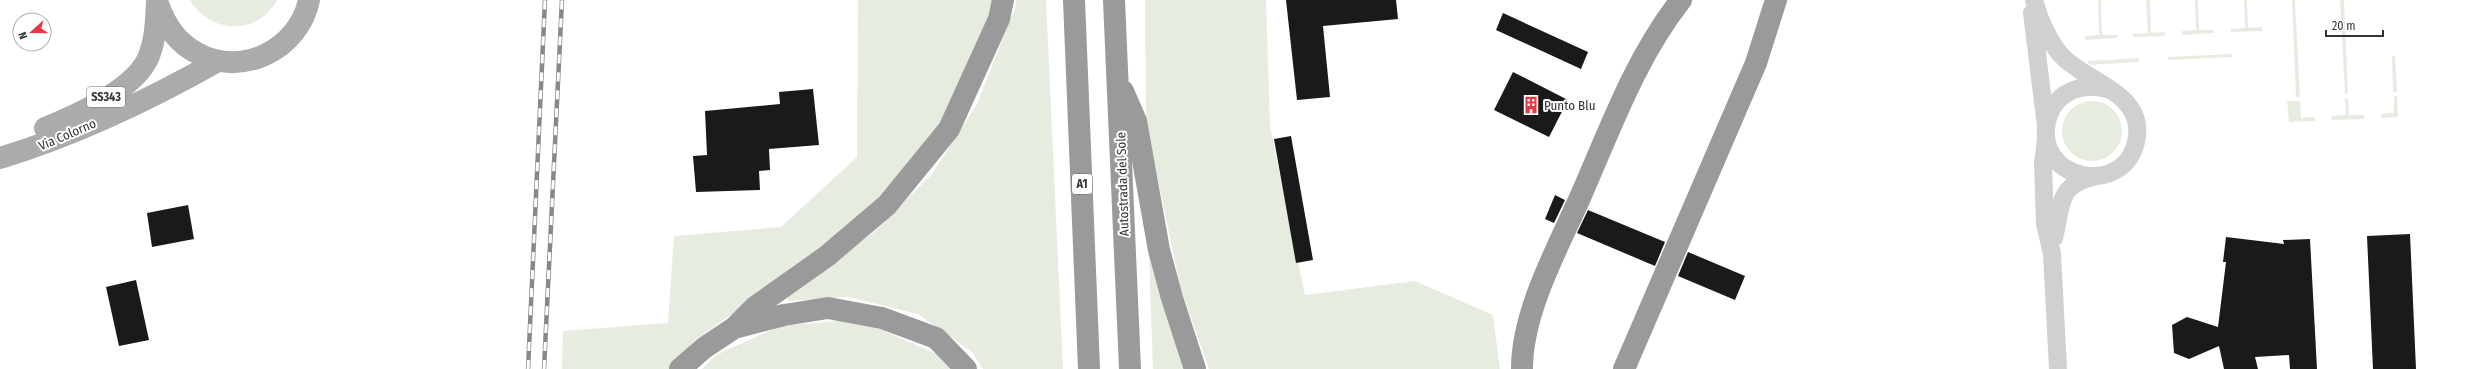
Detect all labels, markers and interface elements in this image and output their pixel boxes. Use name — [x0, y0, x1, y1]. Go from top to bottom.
north arrow — [12, 12, 52, 52]
scale bar — [2326, 12, 2383, 38]
text: 20 m — [2332, 19, 2356, 33]
text: N — [16, 30, 30, 41]
road number: SS343 — [87, 87, 125, 107]
building icon: Punto Blu — [1521, 95, 1541, 115]
place label: Punto Blu — [1544, 98, 1595, 113]
street label: Via Colorno — [36, 116, 98, 153]
street label: Autostrada del Sole — [1113, 132, 1132, 236]
road number: A1 — [1072, 174, 1092, 194]

